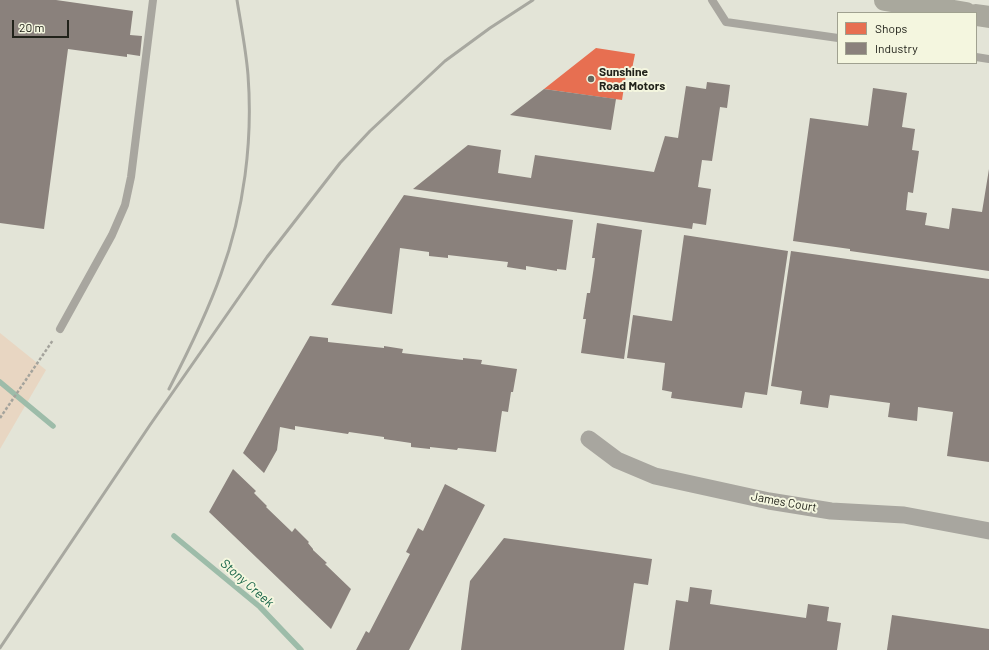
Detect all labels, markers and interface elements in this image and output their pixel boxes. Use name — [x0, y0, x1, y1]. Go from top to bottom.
scale bar — [14, 12, 71, 38]
legend — [837, 12, 977, 64]
text: 20 m — [19, 20, 45, 34]
text: Shops — [875, 21, 907, 35]
text: Industry — [875, 41, 918, 55]
place label: Sunshine Road Motors — [599, 65, 665, 93]
marker: Sunshine Road Motors — [586, 74, 596, 84]
street label: James Court — [750, 489, 818, 515]
water label: Stony Creek — [217, 556, 277, 610]

